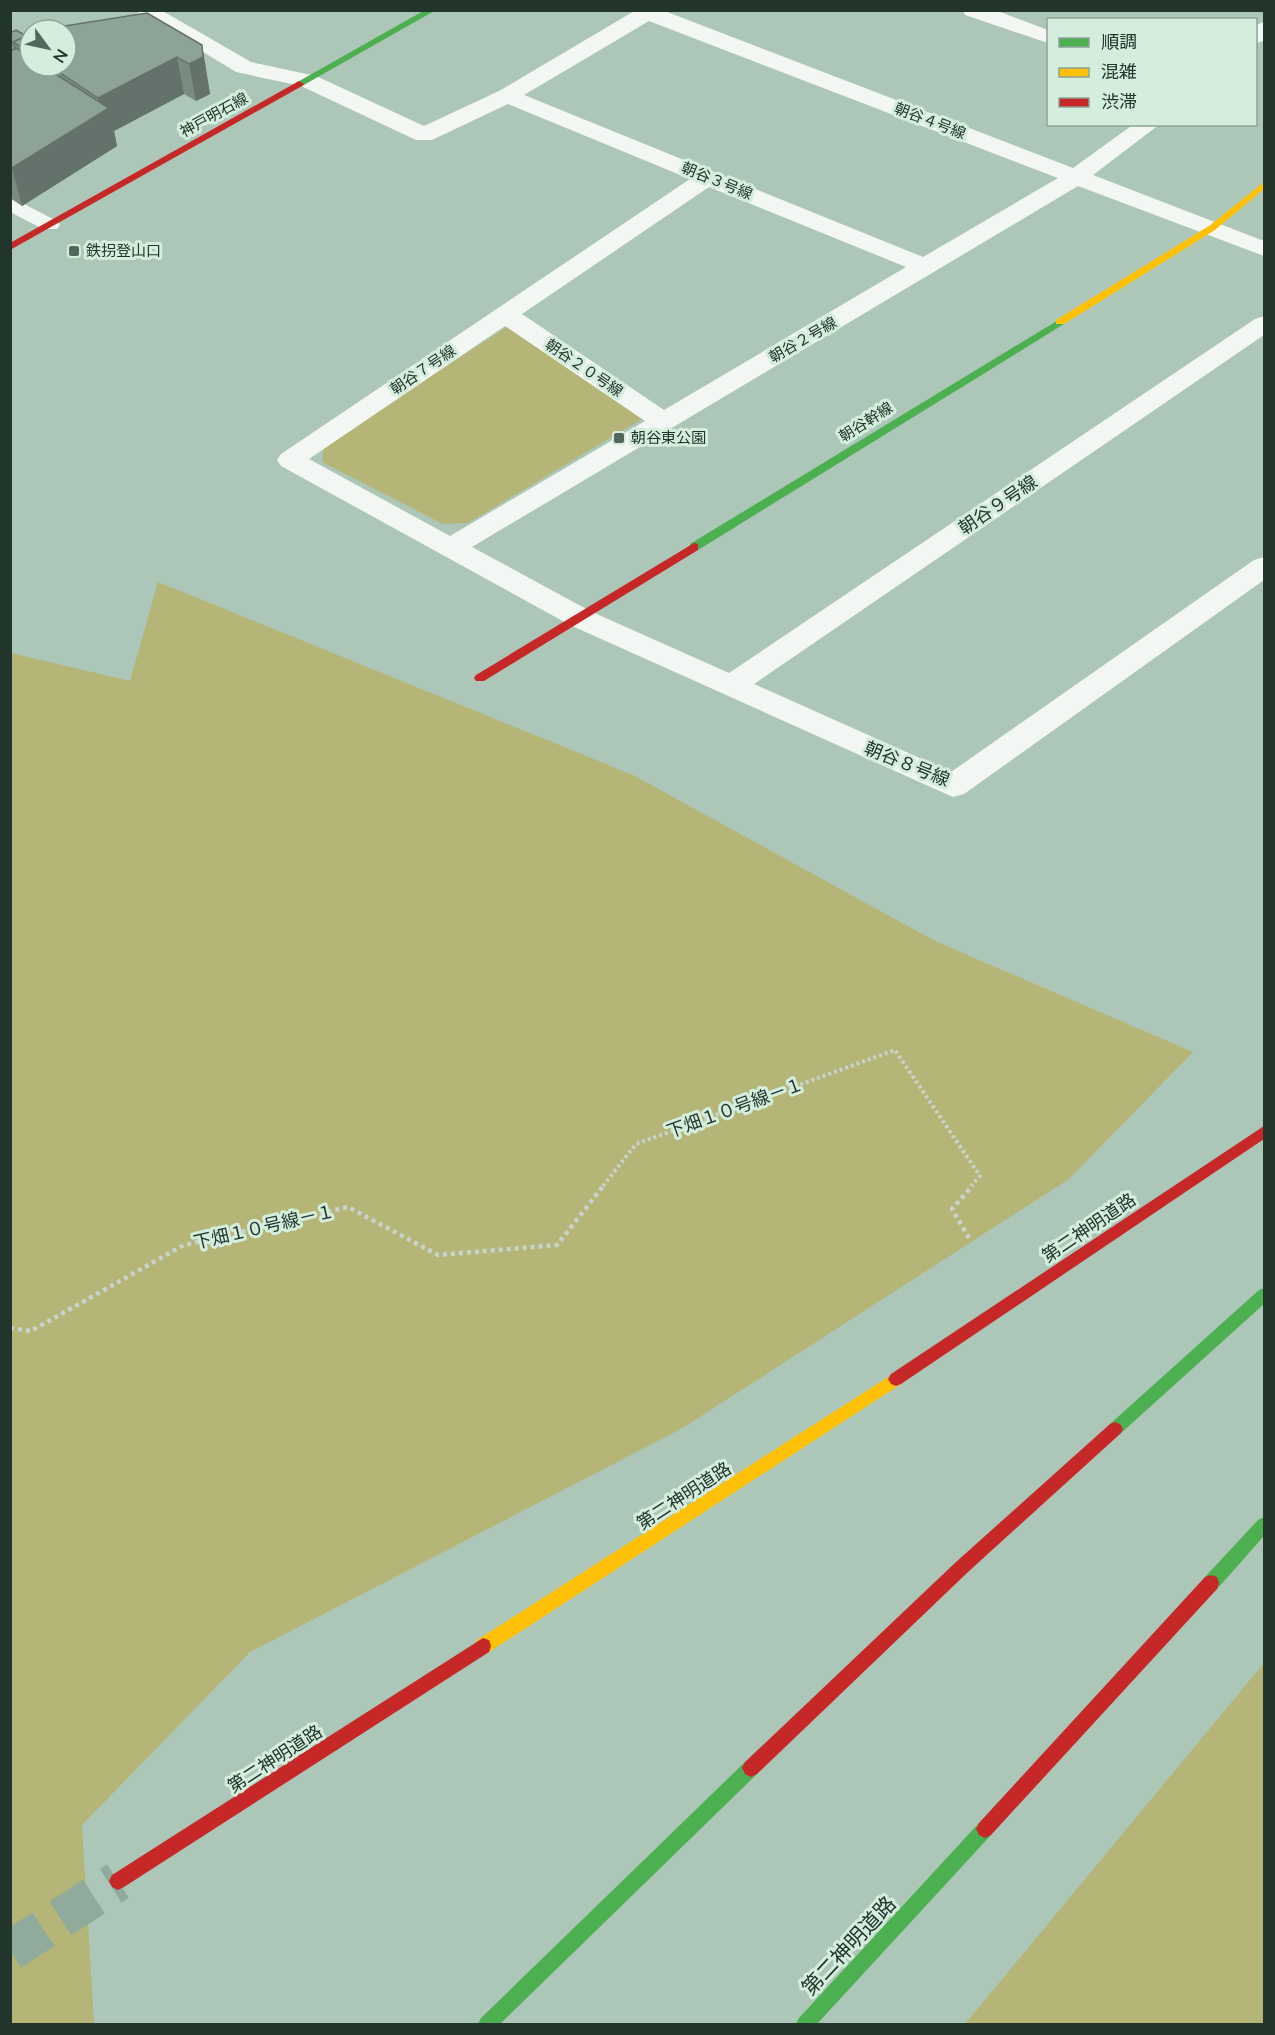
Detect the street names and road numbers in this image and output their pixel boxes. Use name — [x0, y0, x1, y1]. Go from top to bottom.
street label: 神戸明石線 — [176, 88, 251, 140]
street label: 朝谷４号線 — [892, 98, 969, 142]
street label: 朝谷３号線 — [679, 158, 756, 202]
street label: 朝谷２号線 — [766, 313, 839, 366]
street label: 朝谷２０号線 — [542, 335, 627, 400]
street label: 朝谷７号線 — [386, 341, 459, 398]
street label: 朝谷幹線 — [835, 398, 896, 445]
street label: 朝谷９号線 — [954, 470, 1041, 538]
street label: 朝谷８号線 — [862, 736, 953, 790]
street label: 下畑１０号線－１ — [663, 1072, 806, 1142]
street label: 第二神明道路 — [1038, 1188, 1139, 1266]
street label: 下畑１０号線－１ — [191, 1199, 336, 1253]
street label: 第二神明道路 — [632, 1457, 735, 1534]
street label: 第二神明道路 — [223, 1720, 326, 1797]
street label: 第二神明道路 — [796, 1890, 900, 2000]

